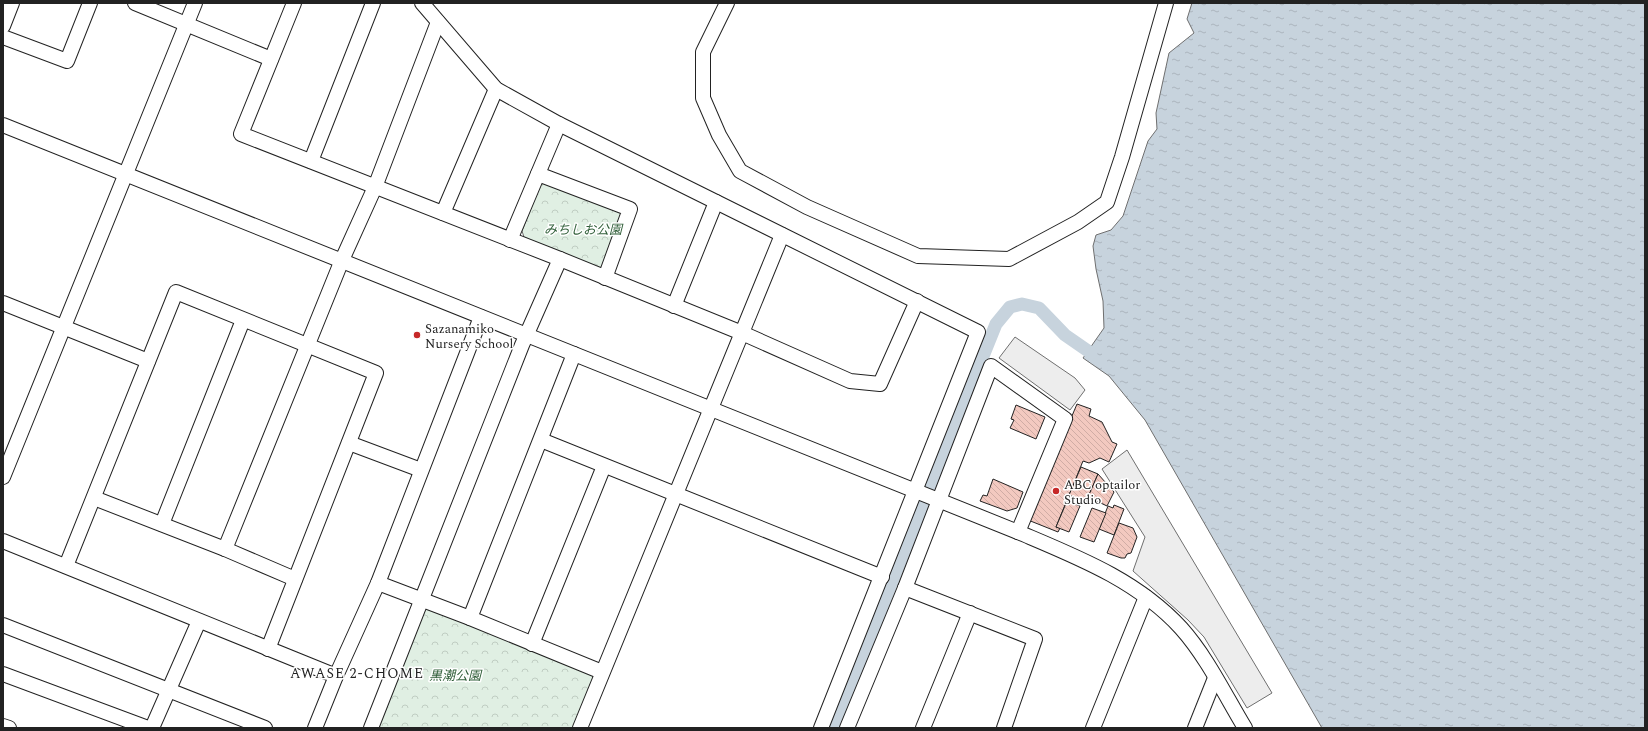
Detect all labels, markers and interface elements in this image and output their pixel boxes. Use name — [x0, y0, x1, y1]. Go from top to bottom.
park label: みちしお公園 — [544, 220, 624, 240]
place label: Sazanamiko Nursery School — [425, 319, 513, 354]
marker: Sazanamiko Nursery School — [412, 330, 422, 340]
place label: ABC optailor Studio — [1064, 475, 1140, 510]
marker: ABC optailor Studio — [1051, 486, 1061, 496]
district label: AWASE 2-CHOME — [290, 663, 424, 684]
park label: 黒潮公園 — [429, 666, 483, 686]

